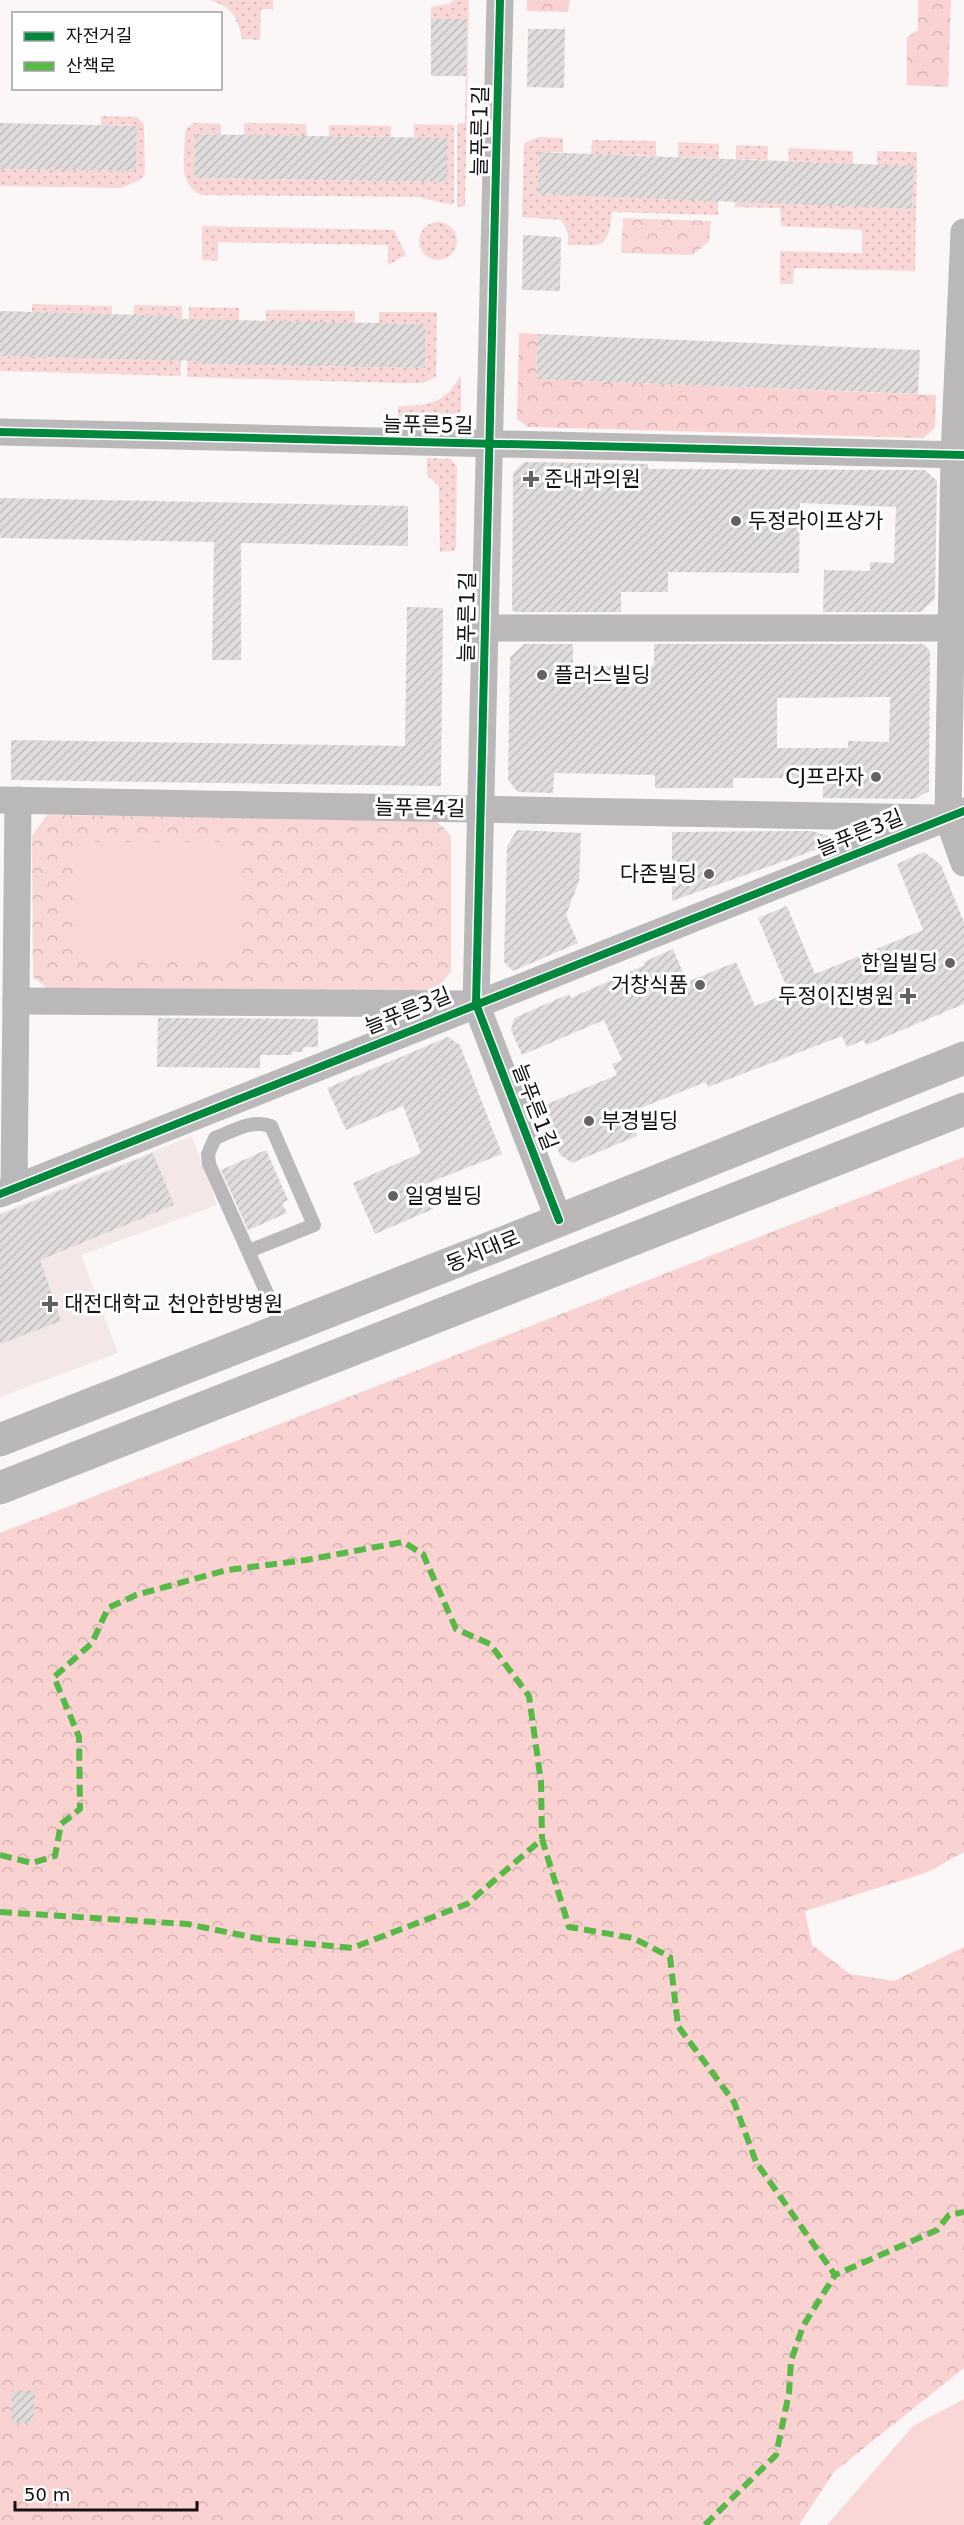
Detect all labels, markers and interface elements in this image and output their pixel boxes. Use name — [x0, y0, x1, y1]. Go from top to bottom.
legend — [12, 12, 222, 90]
text: 자전거길 — [66, 25, 132, 46]
text: 산책로 — [66, 55, 116, 76]
street label: 늘푸른1길 — [467, 85, 493, 177]
street label: 늘푸른5길 — [382, 412, 474, 438]
place label: 준내과의원 — [544, 467, 641, 491]
marker: 준내과의원 — [522, 470, 540, 488]
place label: 두정라이프상가 — [748, 509, 883, 533]
marker: 두정라이프상가 — [729, 514, 743, 528]
street label: 늘푸른1길 — [454, 571, 480, 663]
place label: 플러스빌딩 — [554, 663, 651, 687]
marker: 플러스빌딩 — [535, 668, 549, 682]
place label: CJ프라자 — [785, 765, 864, 789]
marker: CJ프라자 — [869, 770, 883, 784]
street label: 늘푸른4길 — [374, 795, 466, 821]
street label: 늘푸른3길 — [813, 805, 907, 861]
place label: 다존빌딩 — [620, 862, 697, 886]
marker: 다존빌딩 — [702, 867, 716, 881]
place label: 한일빌딩 — [861, 951, 938, 975]
marker: 한일빌딩 — [943, 956, 957, 970]
place label: 거창식품 — [611, 973, 688, 997]
marker: 거창식품 — [693, 978, 707, 992]
street label: 늘푸른3길 — [361, 983, 455, 1039]
place label: 두정이진병원 — [778, 984, 894, 1008]
marker: 두정이진병원 — [899, 987, 917, 1005]
street label: 늘푸른1길 — [508, 1060, 562, 1154]
place label: 부경빌딩 — [601, 1109, 678, 1133]
marker: 부경빌딩 — [582, 1114, 596, 1128]
place label: 일영빌딩 — [405, 1184, 482, 1208]
marker: 일영빌딩 — [386, 1189, 400, 1203]
street label: 동서대로 — [443, 1225, 523, 1277]
place label: 대전대학교 천안한방병원 — [64, 1292, 283, 1316]
marker: 대전대학교 천안한방병원 — [41, 1295, 59, 1313]
scale bar — [15, 2474, 196, 2512]
text: 50 m — [24, 2484, 70, 2505]

